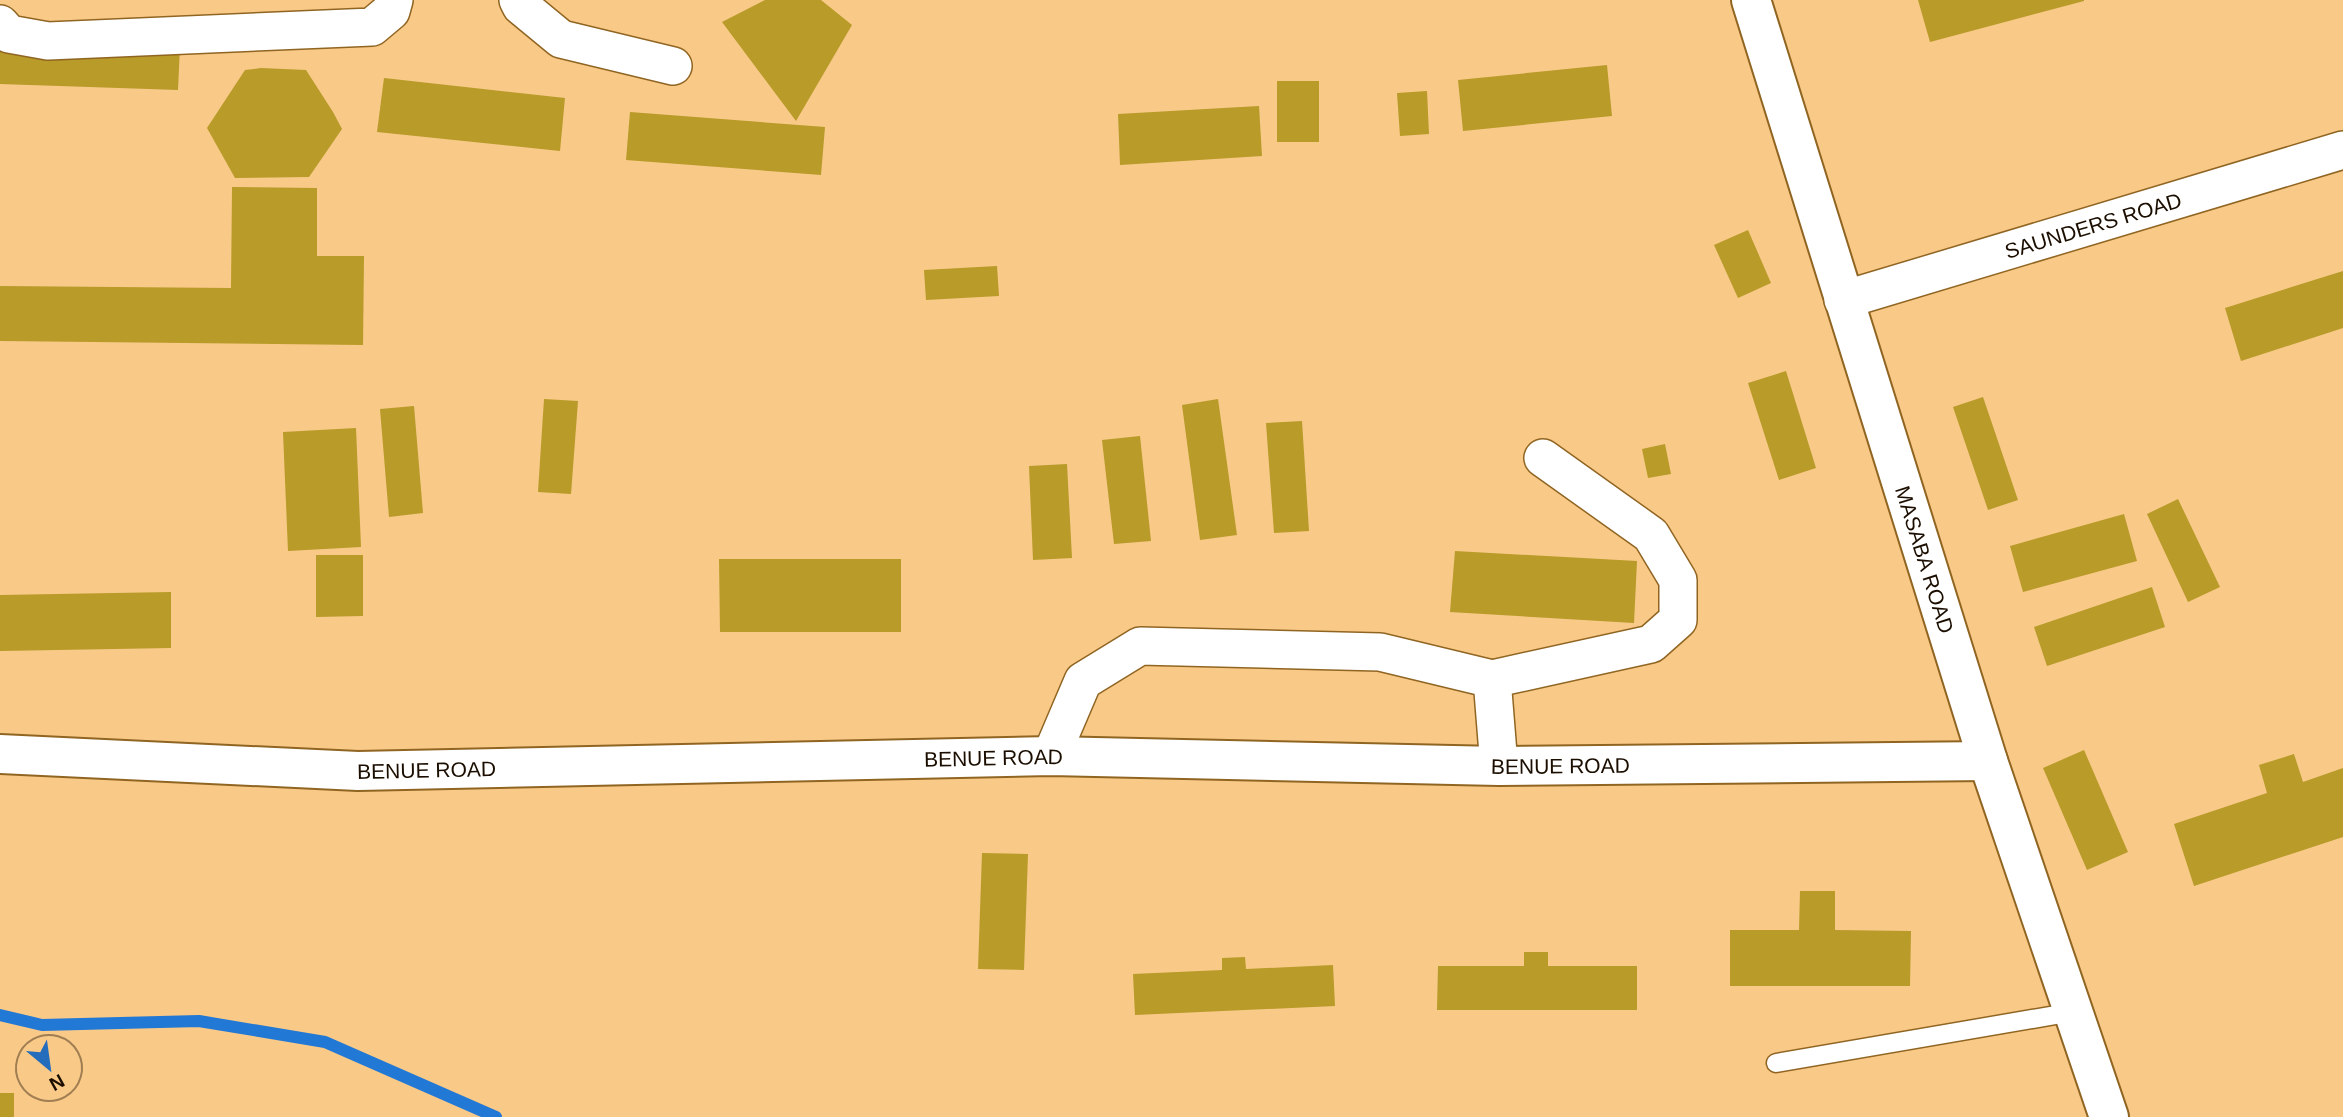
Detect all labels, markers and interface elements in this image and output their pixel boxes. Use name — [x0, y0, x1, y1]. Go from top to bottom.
street label: SAUNDERS ROAD — [2002, 188, 2184, 262]
street label: MASABA ROAD — [1892, 483, 1959, 636]
street label: BENUE ROAD — [924, 744, 1063, 770]
street label: BENUE ROAD — [1491, 753, 1630, 778]
street label: BENUE ROAD — [357, 757, 496, 783]
north arrow — [14, 1033, 84, 1103]
text: N — [46, 1070, 68, 1095]

